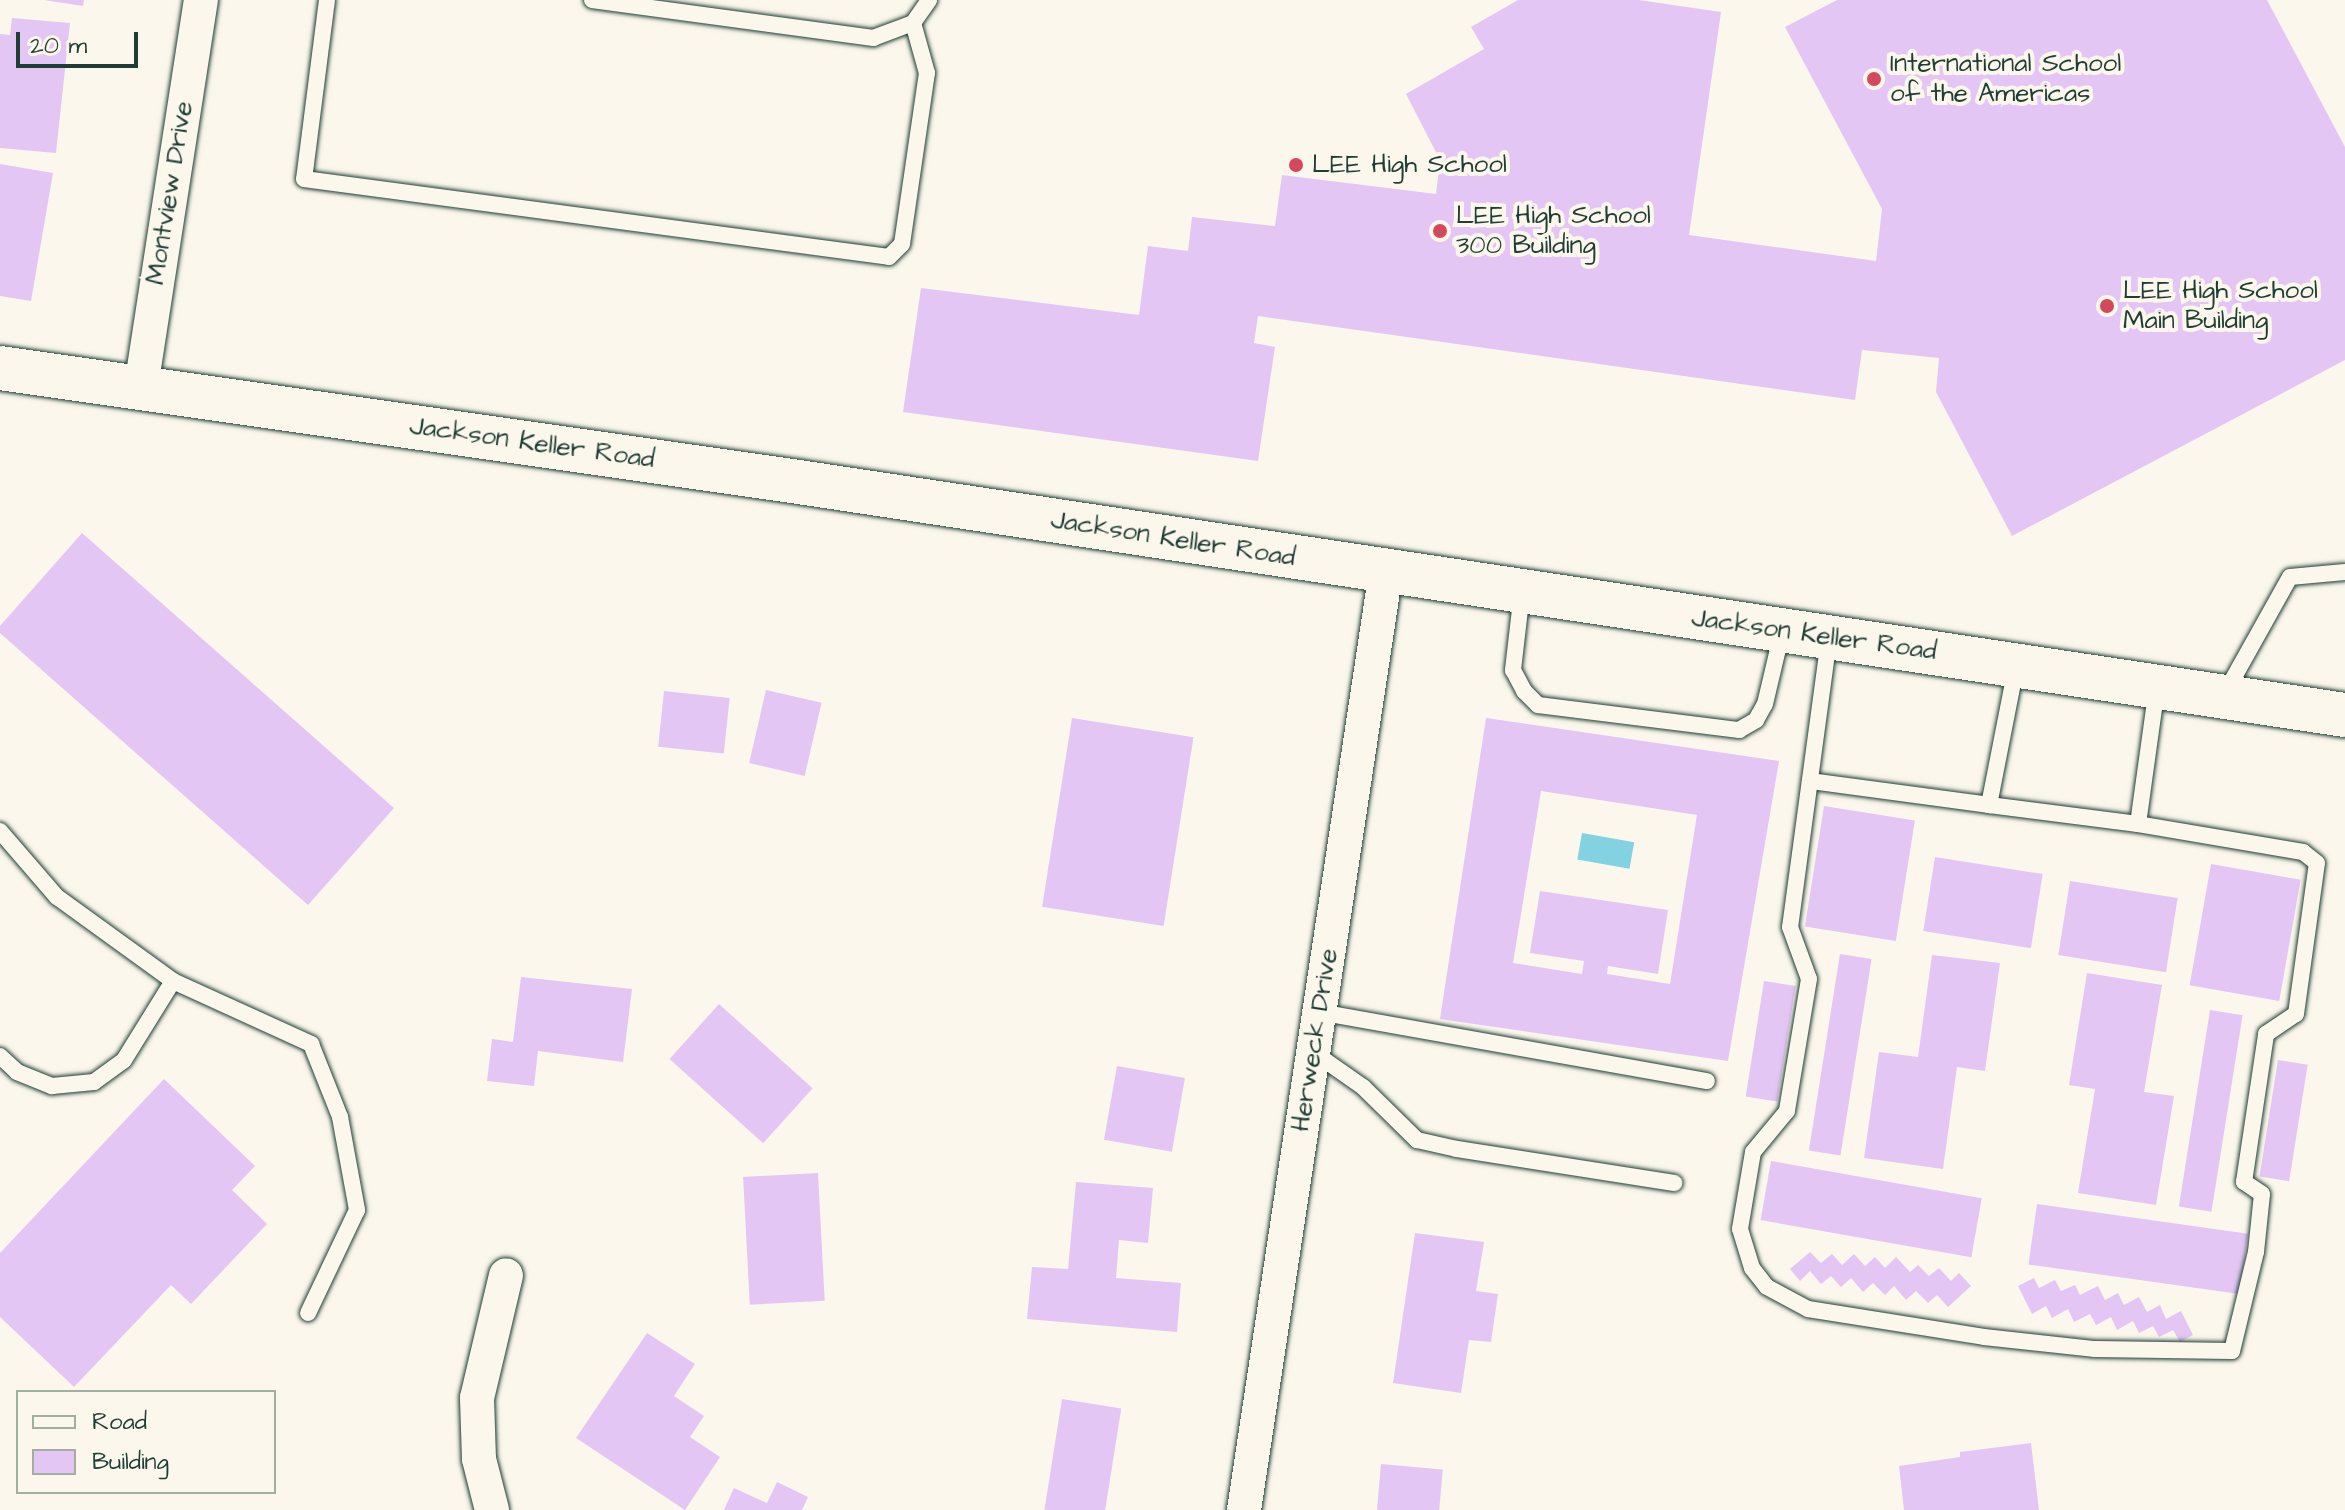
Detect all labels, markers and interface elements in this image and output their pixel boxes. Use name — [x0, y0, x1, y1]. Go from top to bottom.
scale bar — [20, 16, 142, 66]
text: 20 m — [30, 29, 87, 63]
place label: International School of the Americas — [1890, 48, 2121, 110]
marker: International School of the Americas — [1865, 70, 1883, 88]
street label: Montview Drive — [140, 99, 200, 287]
place label: LEE High School — [1312, 149, 1507, 181]
marker: LEE High School — [1287, 156, 1305, 174]
place label: LEE High School 300 Building — [1456, 200, 1651, 262]
marker: LEE High School 300 Building — [1431, 222, 1449, 240]
place label: LEE High School Main Building — [2123, 275, 2318, 336]
marker: LEE High School Main Building — [2098, 297, 2116, 315]
street label: Jackson Keller Road — [408, 410, 656, 476]
street label: Jackson Keller Road — [1049, 504, 1297, 574]
street label: Jackson Keller Road — [1690, 602, 1938, 668]
street label: Herweck Drive — [1285, 946, 1345, 1134]
legend — [16, 1390, 276, 1494]
text: Road — [92, 1405, 147, 1439]
text: Building — [92, 1445, 169, 1479]

